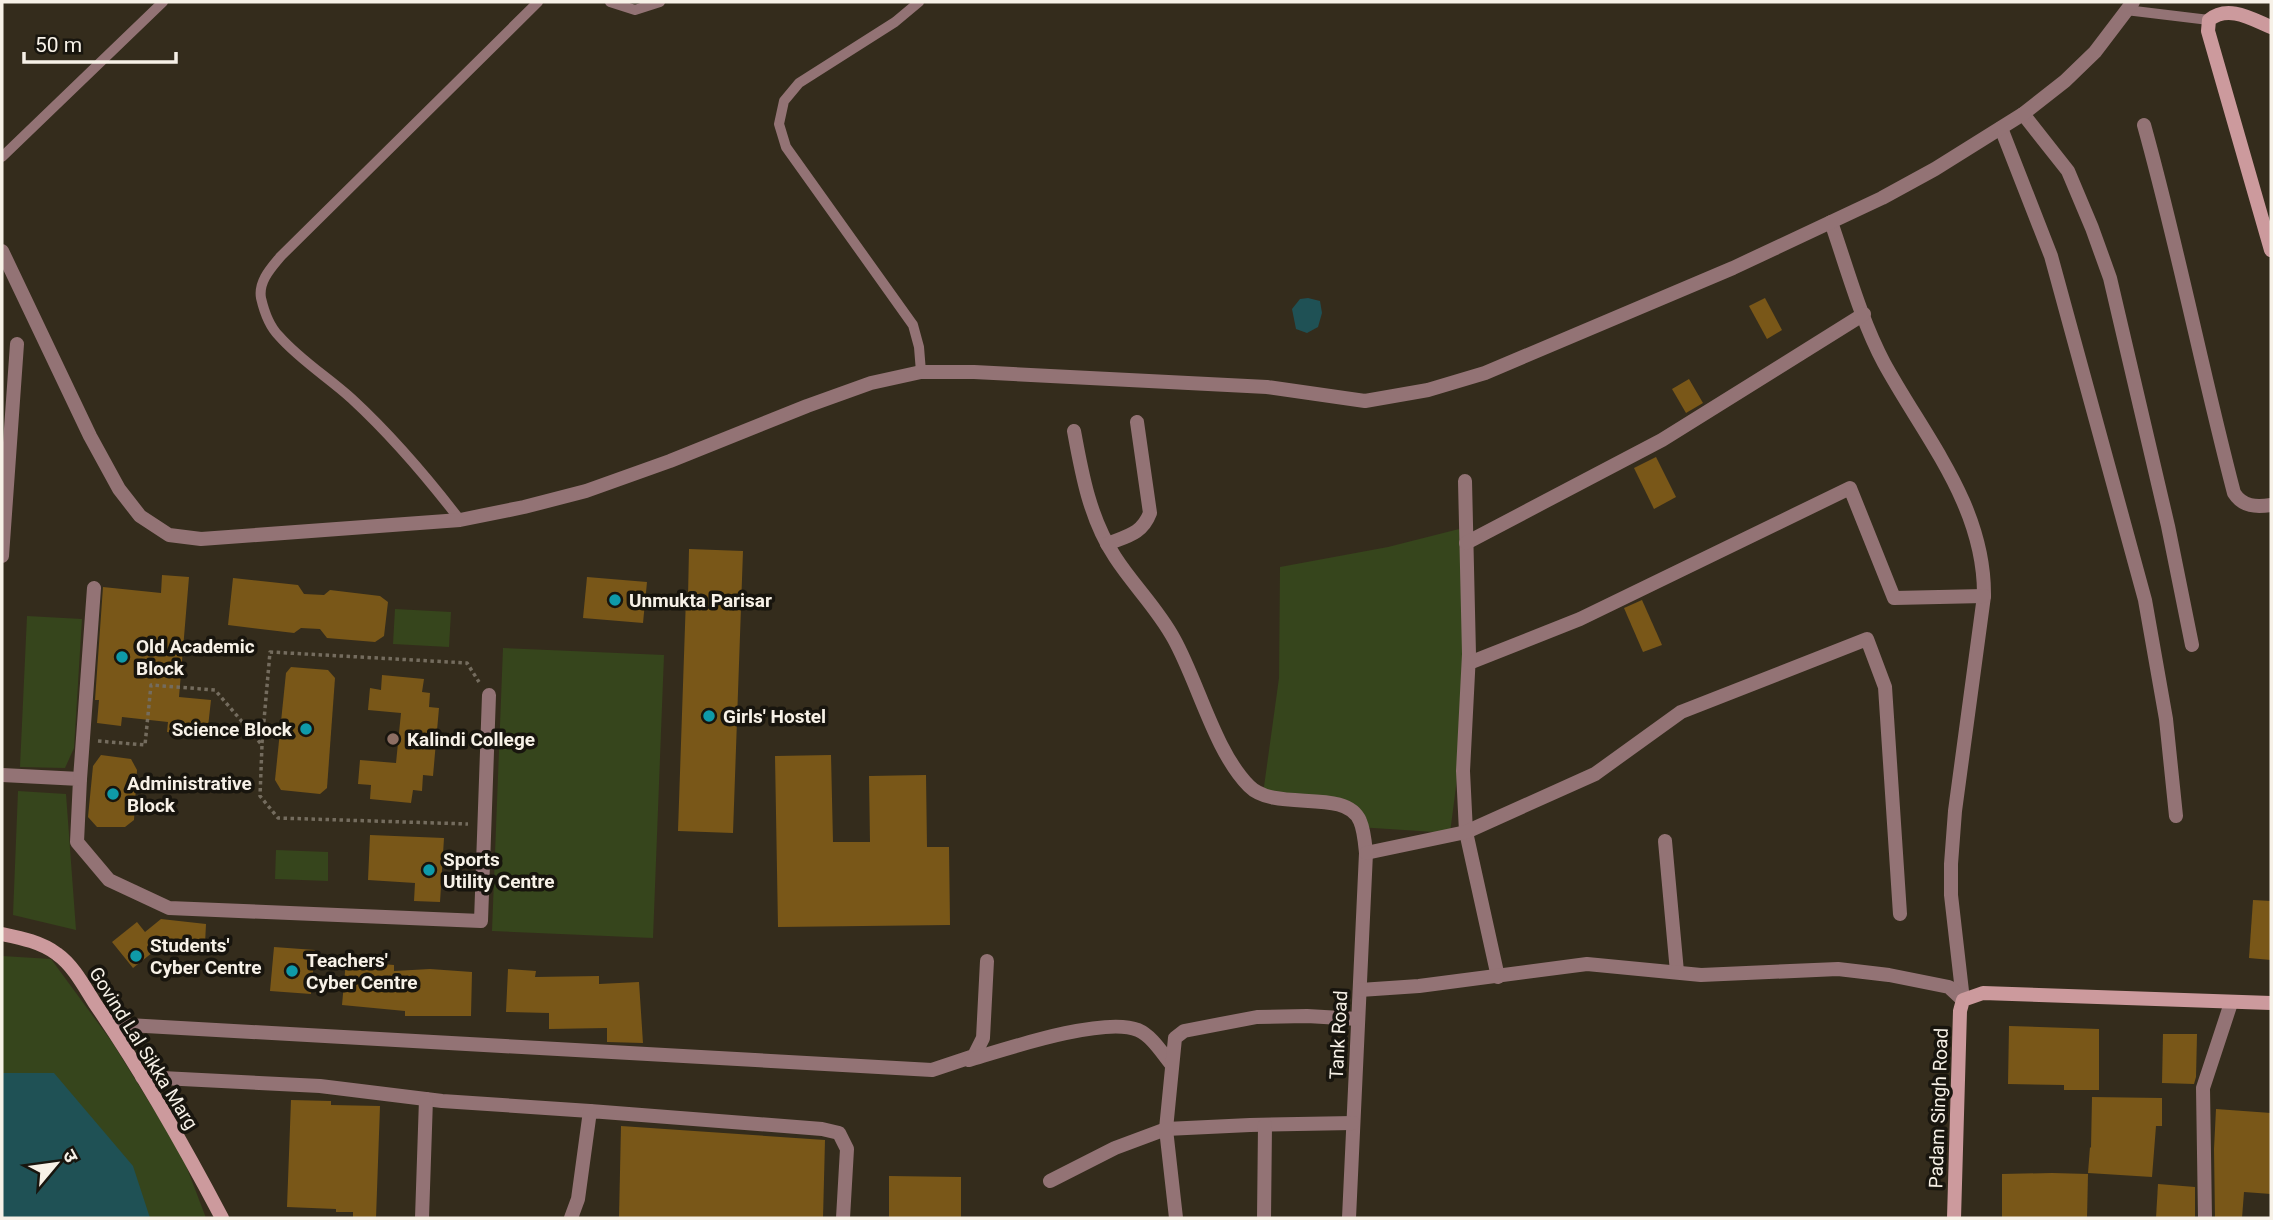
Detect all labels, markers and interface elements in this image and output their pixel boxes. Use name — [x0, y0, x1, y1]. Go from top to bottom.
scale bar — [24, 21, 177, 65]
text: 50 m — [35, 33, 82, 57]
place label: Unmukta Parisar — [629, 589, 772, 612]
marker: Unmukta Parisar — [607, 592, 623, 608]
place label: Old Academic Block — [136, 635, 255, 680]
marker: Old Academic Block — [114, 649, 130, 665]
place label: Girls' Hostel — [723, 705, 826, 728]
marker: Girls' Hostel — [701, 708, 717, 724]
place label: Science Block — [172, 718, 293, 741]
marker: Science Block — [298, 721, 314, 737]
place label: Kalindi College — [407, 728, 535, 751]
marker: Kalindi College — [385, 731, 401, 747]
place label: Administrative Block — [127, 772, 252, 817]
marker: Administrative Block — [105, 786, 121, 802]
place label: Sports Utility Centre — [443, 848, 555, 893]
marker: Sports Utility Centre — [421, 862, 437, 878]
place label: Students' Cyber Centre — [150, 934, 261, 979]
marker: Students' Cyber Centre — [128, 948, 144, 964]
place label: Teachers' Cyber Centre — [306, 949, 417, 994]
street label: Govind Lal Sikka Marg — [84, 963, 203, 1134]
marker: Teachers' Cyber Centre — [284, 963, 300, 979]
street label: Tank Road — [1325, 990, 1352, 1080]
street label: Padam Singh Road — [1924, 1027, 1953, 1189]
north arrow — [21, 1129, 91, 1199]
text: उ — [58, 1146, 84, 1167]

